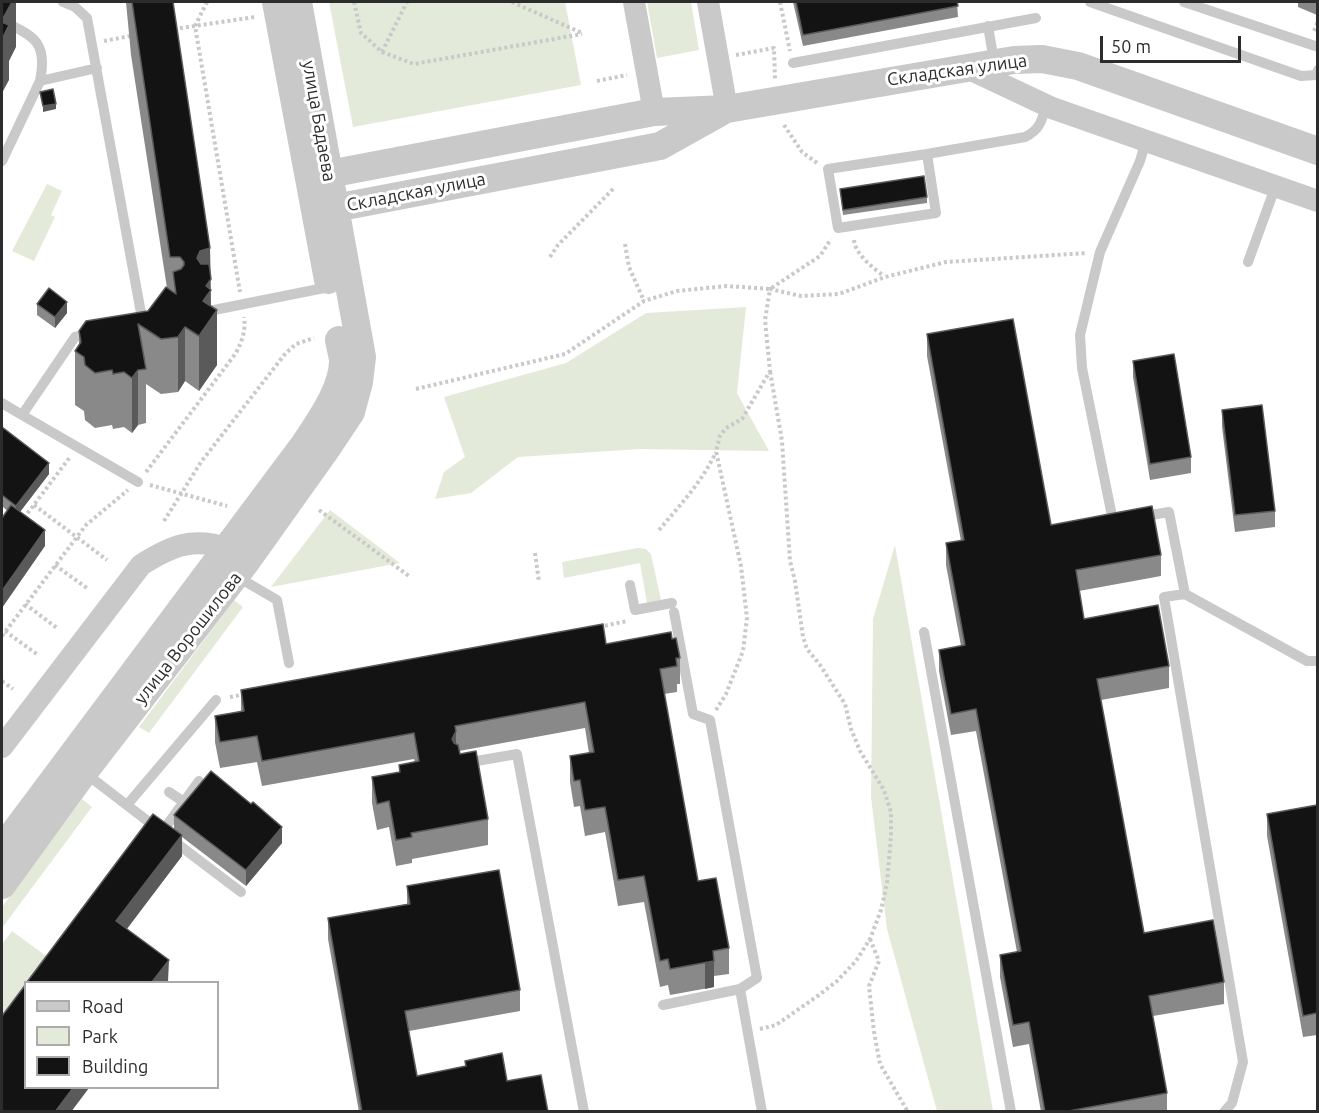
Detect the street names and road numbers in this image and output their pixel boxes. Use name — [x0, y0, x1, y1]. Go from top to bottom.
street label: Складская улица — [886, 49, 1028, 91]
street label: улица Бадаева — [298, 59, 340, 183]
street label: Складская улица — [345, 168, 487, 216]
street label: улица Ворошилова — [130, 568, 246, 708]

